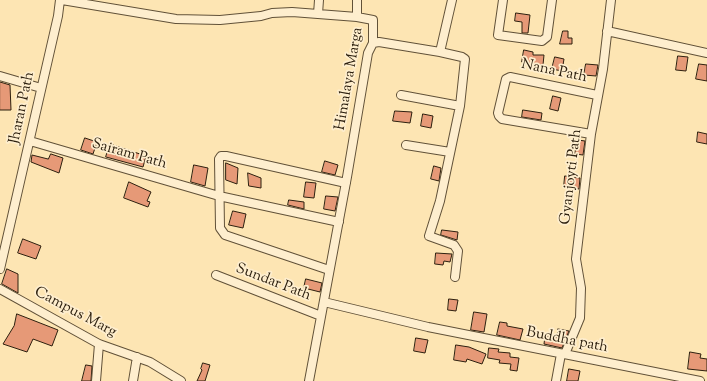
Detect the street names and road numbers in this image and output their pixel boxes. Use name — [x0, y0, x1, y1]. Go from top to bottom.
street label: Himalaya Marga — [332, 26, 368, 132]
street label: Nana Path — [519, 56, 589, 88]
street label: Jharan Path — [7, 70, 39, 146]
street label: Gyanjoyti Path — [557, 128, 587, 226]
street label: Sairam Path — [89, 136, 169, 174]
street label: Sundar Path — [233, 260, 313, 306]
street label: Campus Marg — [31, 284, 119, 342]
street label: Buddha path — [525, 324, 609, 358]

